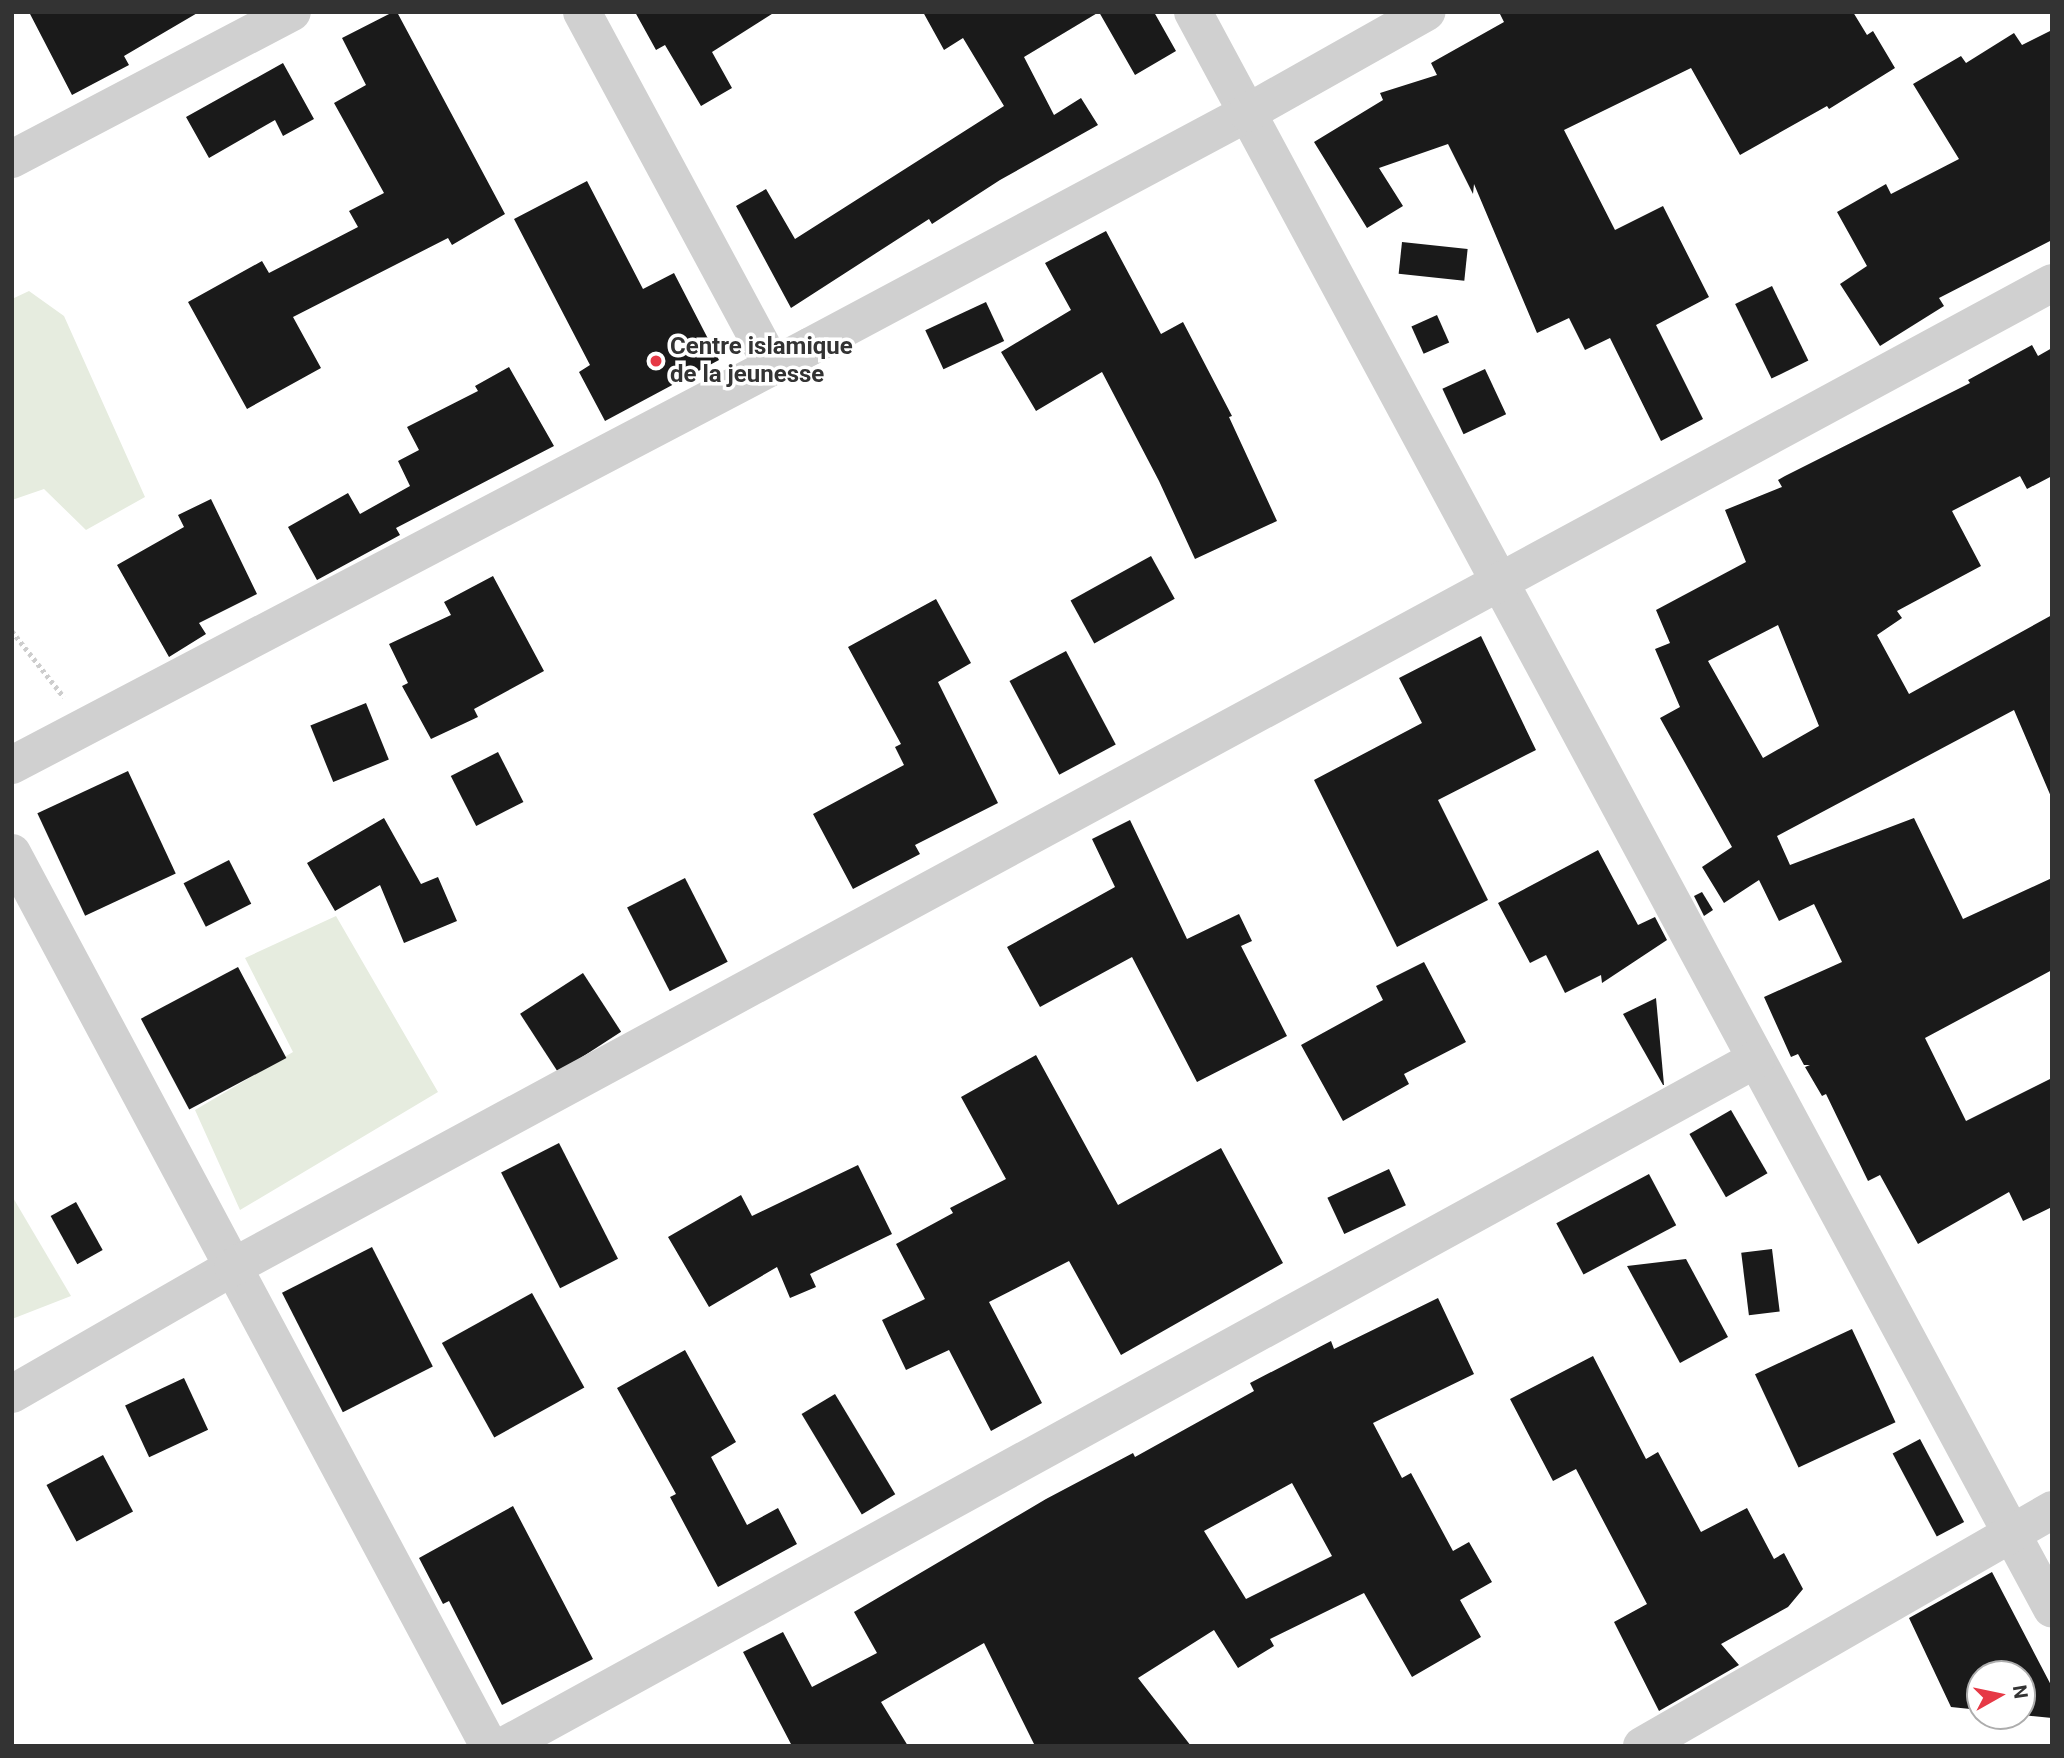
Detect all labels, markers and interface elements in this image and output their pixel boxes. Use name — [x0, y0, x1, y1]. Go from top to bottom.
place label: Centre islamique de la jeunesse — [670, 333, 853, 389]
marker: Centre islamique de la jeunesse — [648, 353, 664, 369]
north arrow — [1966, 1660, 2036, 1730]
text: N — [2008, 1684, 2033, 1700]

